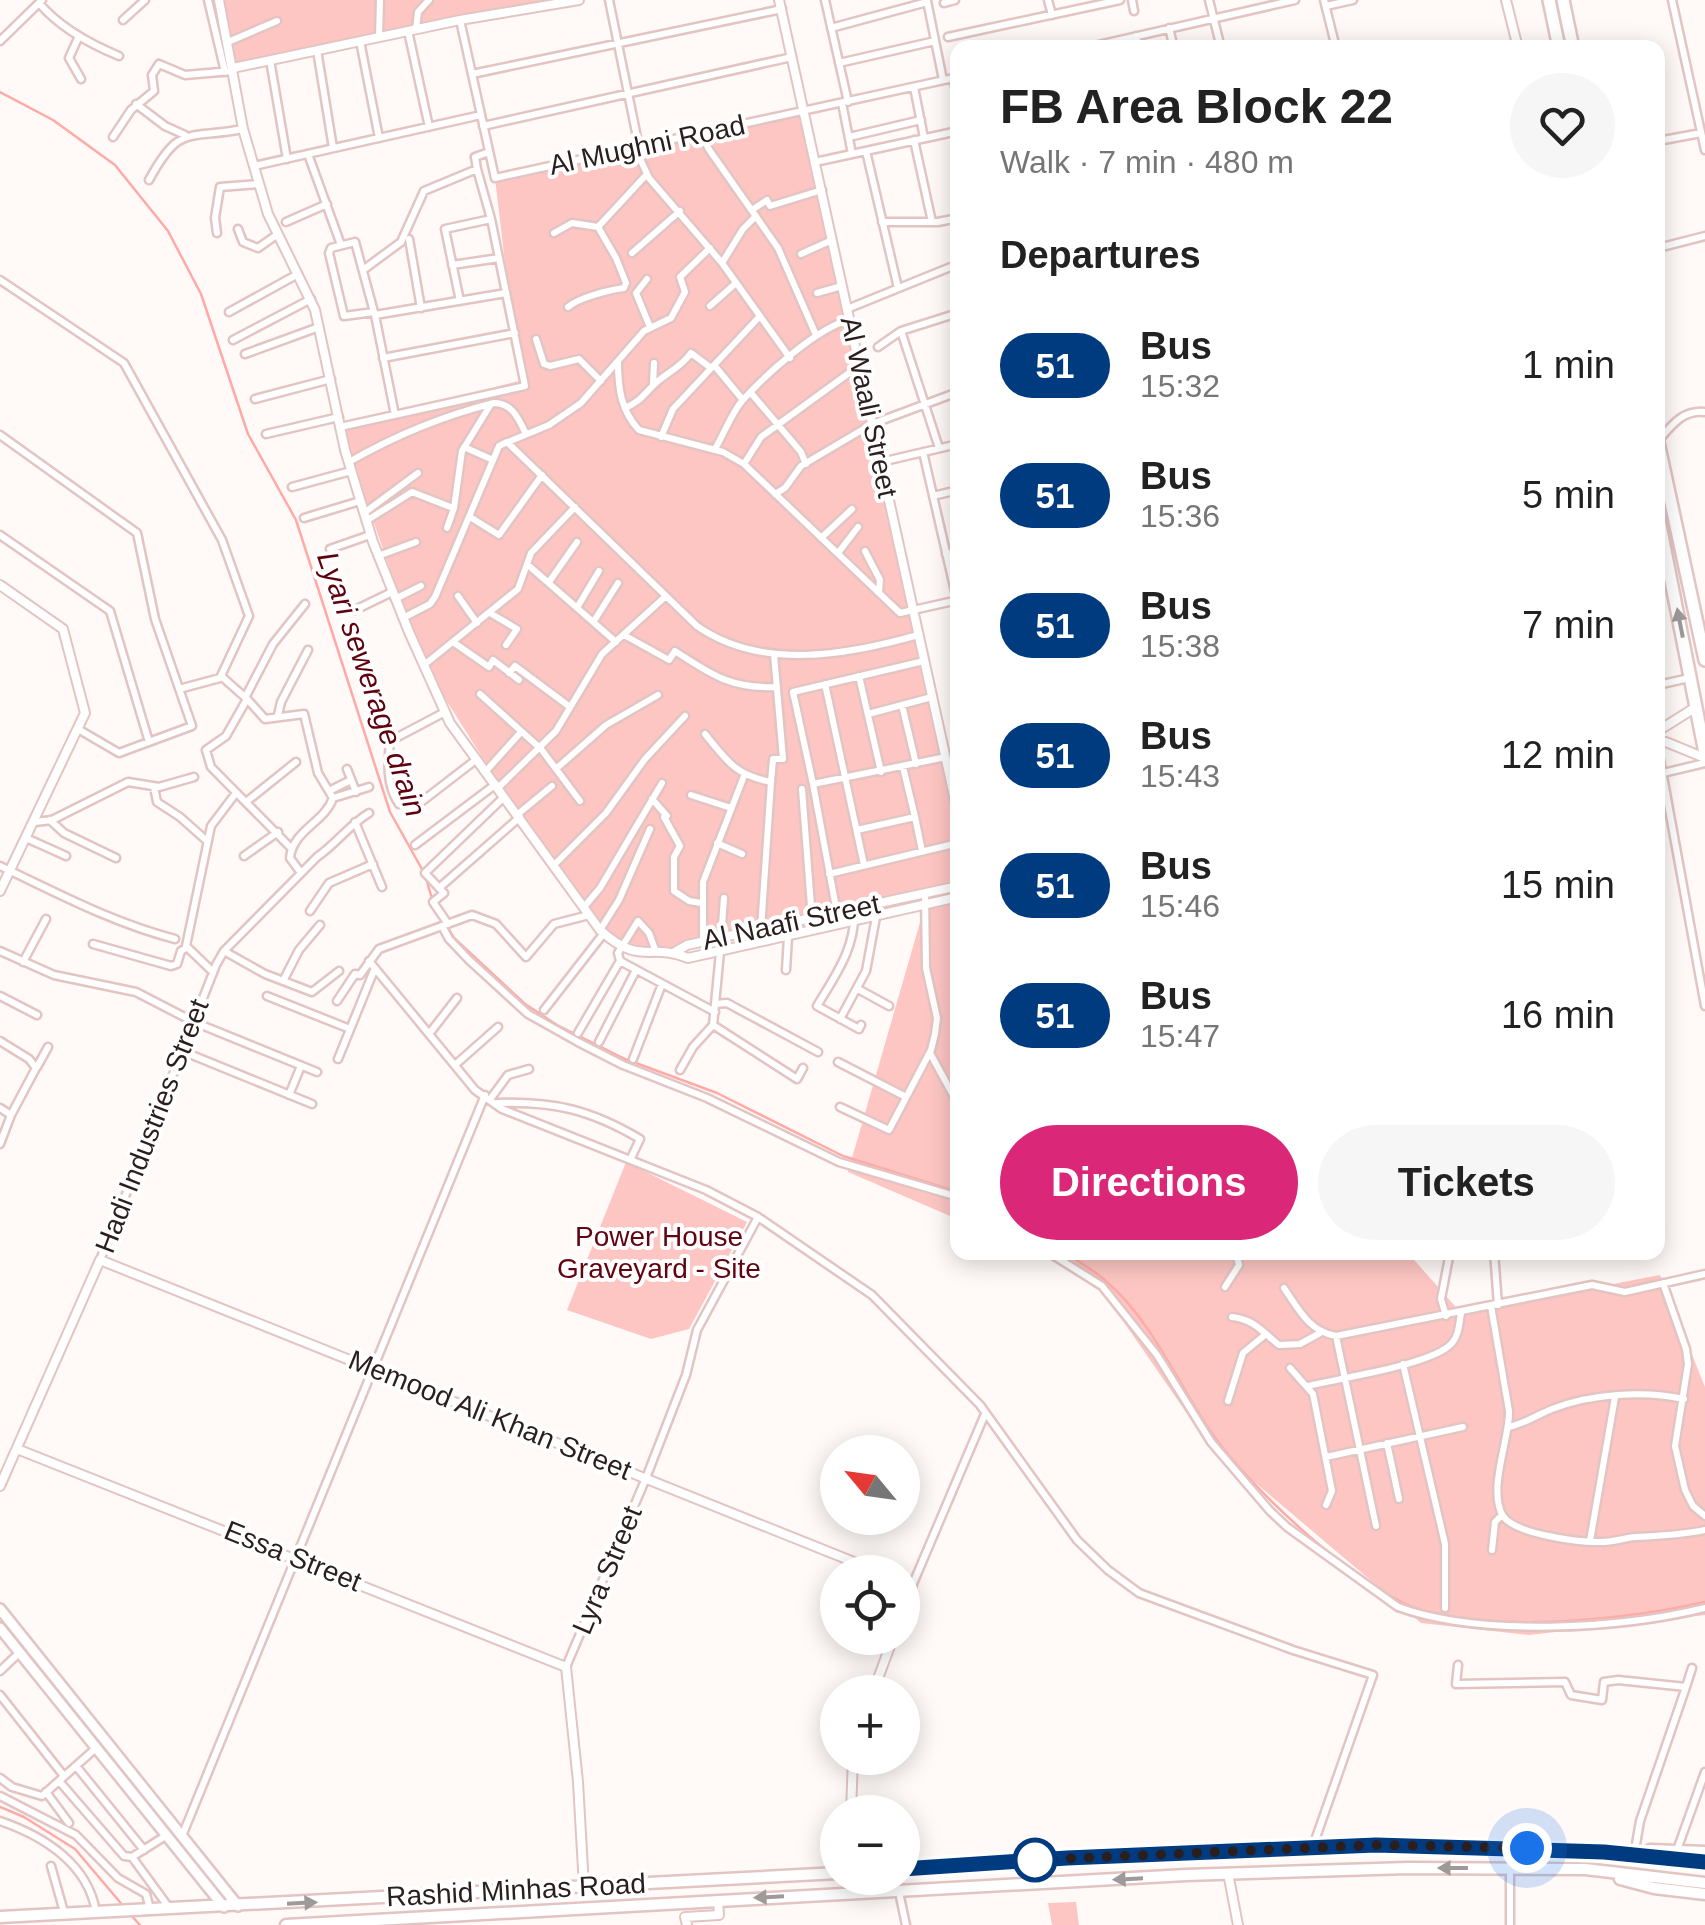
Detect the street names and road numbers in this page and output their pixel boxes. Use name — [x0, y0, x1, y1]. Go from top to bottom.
street label: Al Mughni Road — [546, 109, 748, 181]
street label: Al Waali Street — [835, 314, 903, 500]
street label: Al Naafi Street — [699, 888, 883, 956]
street label: Hadi Industries Street — [89, 995, 215, 1257]
street label: Memood Ali Khan Street — [344, 1344, 636, 1486]
street label: Lyra Street — [566, 1501, 648, 1639]
street label: Essa Street — [220, 1515, 366, 1598]
street label: Rashid Minhas Road — [385, 1868, 647, 1912]

